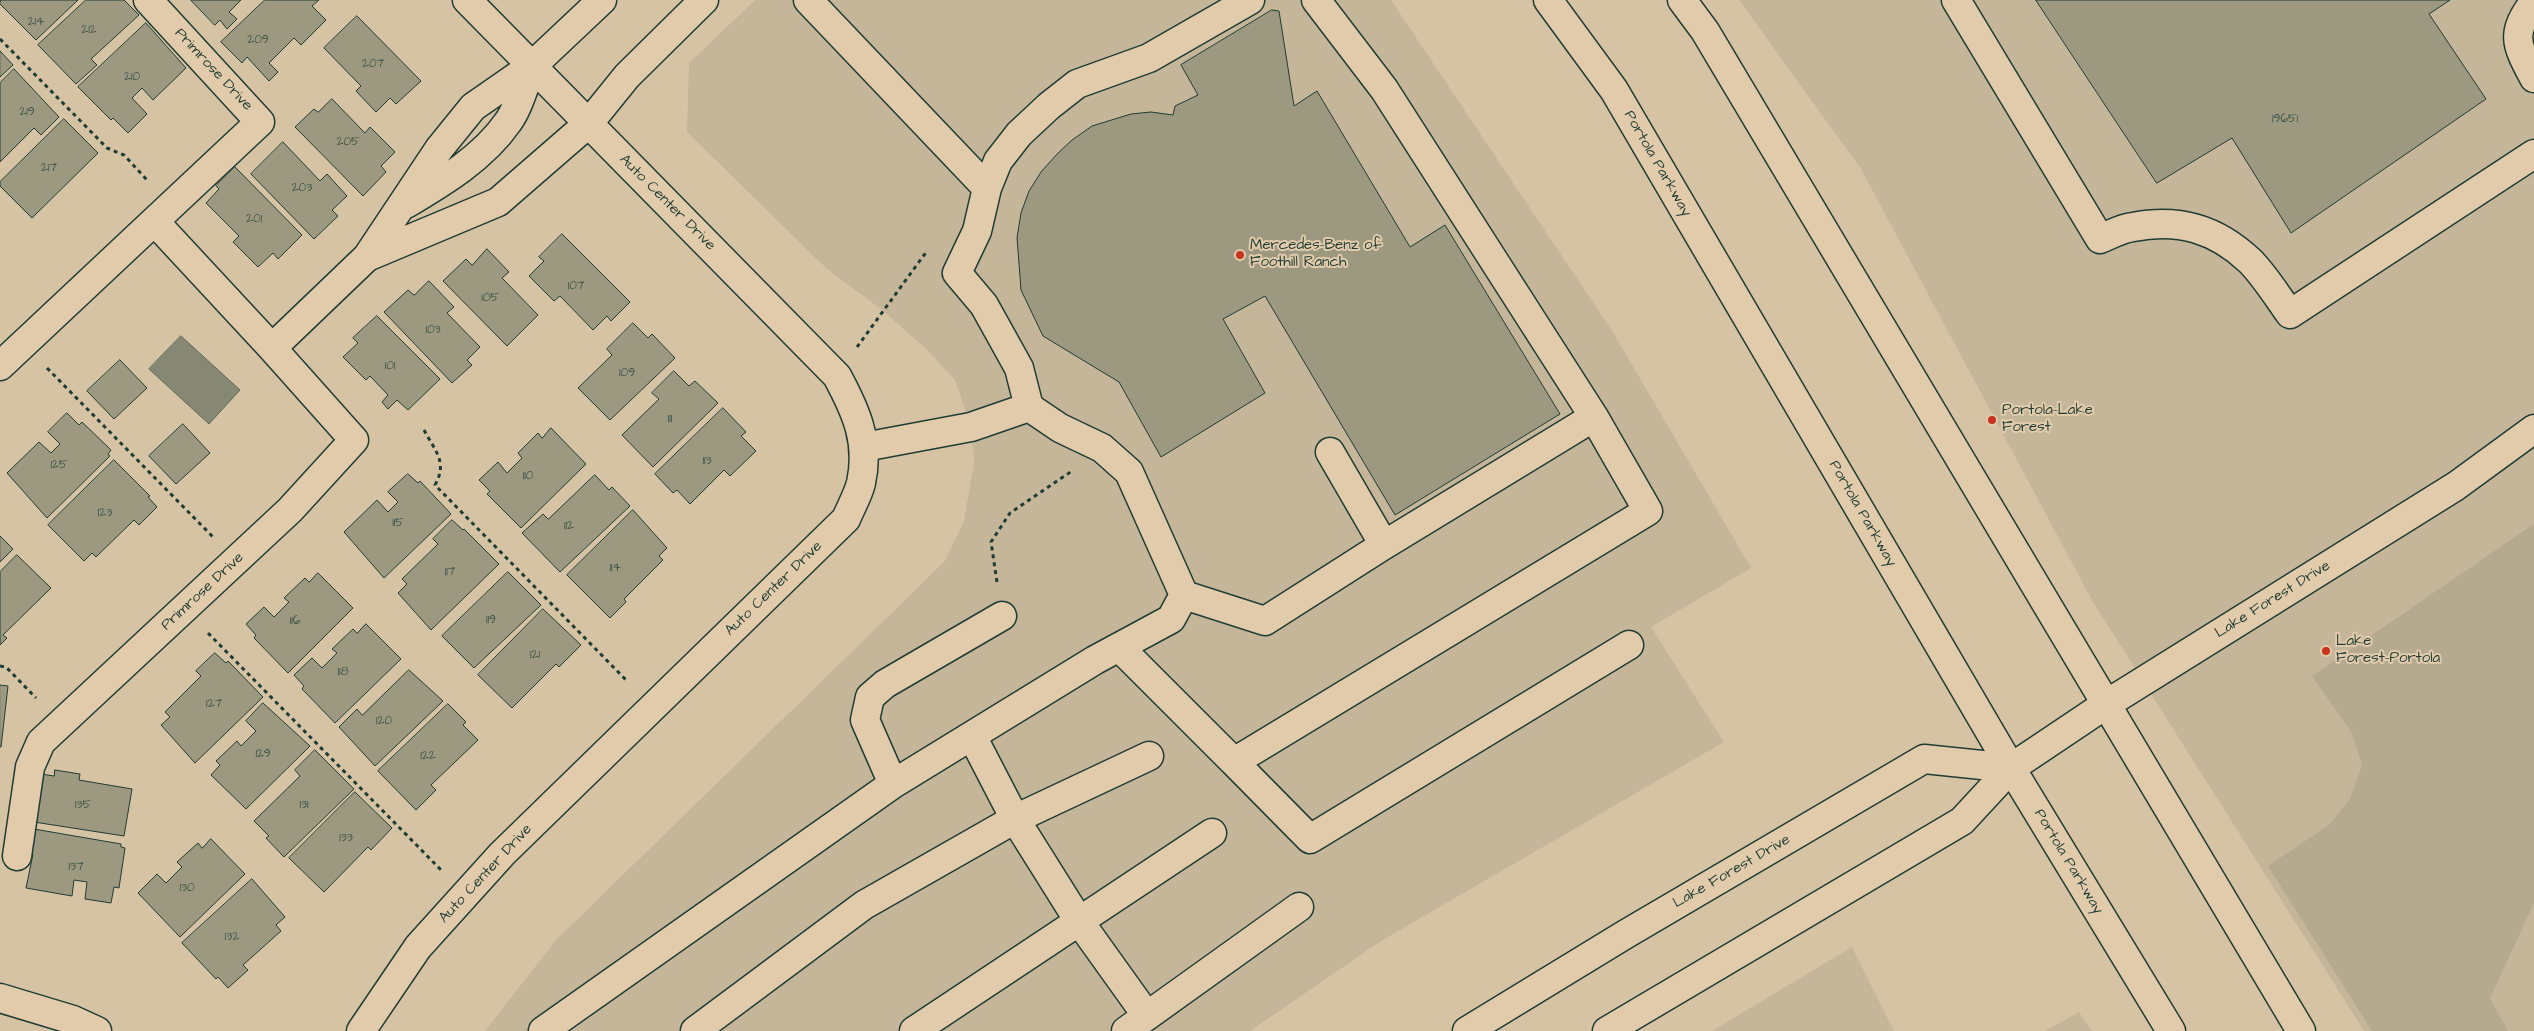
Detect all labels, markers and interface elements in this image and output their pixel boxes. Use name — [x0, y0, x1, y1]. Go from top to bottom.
house number: 214 — [28, 15, 44, 29]
house number: 212 — [81, 23, 97, 37]
street label: Primrose Drive — [170, 25, 256, 115]
house number: 209 — [247, 33, 269, 47]
house number: 207 — [362, 57, 384, 71]
house number: 210 — [124, 70, 140, 84]
house number: 219 — [19, 105, 35, 119]
street label: Portola Parkway — [1619, 108, 1695, 220]
house number: 19651 — [2272, 112, 2298, 126]
house number: 205 — [337, 135, 359, 149]
street label: Auto Center Drive — [615, 151, 719, 255]
house number: 217 — [41, 161, 57, 175]
house number: 203 — [292, 181, 312, 195]
house number: 201 — [246, 212, 262, 226]
place label: Mercedes-Benz of Foothill Ranch — [1250, 237, 1381, 272]
marker: Mercedes-Benz of Foothill Ranch — [1234, 249, 1246, 261]
house number: 107 — [568, 279, 584, 293]
house number: 105 — [481, 291, 499, 305]
house number: 103 — [425, 323, 441, 337]
house number: 101 — [385, 359, 395, 373]
house number: 109 — [619, 366, 635, 380]
place label: Portola-Lake Forest — [2002, 402, 2093, 437]
house number: 111 — [668, 412, 672, 426]
marker: Portola-Lake Forest — [1986, 414, 1998, 426]
house number: 113 — [702, 454, 712, 468]
house number: 125 — [51, 458, 67, 472]
street label: Portola Parkway — [1824, 458, 1900, 570]
house number: 110 — [523, 469, 533, 483]
house number: 123 — [98, 506, 112, 520]
house number: 115 — [392, 516, 404, 530]
house number: 112 — [564, 519, 574, 533]
street label: Auto Center Drive — [721, 538, 827, 640]
street label: Primrose Drive — [158, 549, 248, 635]
street label: Lake Forest Drive — [2212, 557, 2334, 643]
house number: 114 — [609, 561, 621, 575]
house number: 117 — [445, 565, 455, 579]
house number: 119 — [486, 613, 496, 627]
house number: 116 — [290, 614, 300, 628]
place label: Lake Forest-Portola — [2336, 633, 2440, 668]
marker: Lake Forest-Portola — [2320, 645, 2332, 657]
house number: 121 — [530, 648, 540, 662]
house number: 118 — [338, 665, 348, 679]
house number: 127 — [206, 697, 222, 711]
house number: 120 — [376, 714, 392, 728]
house number: 129 — [255, 747, 271, 761]
house number: 122 — [420, 749, 436, 763]
house number: 135 — [75, 798, 91, 812]
house number: 131 — [299, 798, 309, 812]
street label: Portola Parkway — [2030, 806, 2106, 918]
street label: Auto Center Drive — [436, 821, 536, 927]
house number: 133 — [339, 831, 353, 845]
street label: Lake Forest Drive — [1670, 831, 1794, 913]
house number: 137 — [68, 860, 84, 874]
house number: 130 — [179, 881, 195, 895]
house number: 132 — [225, 930, 239, 944]

